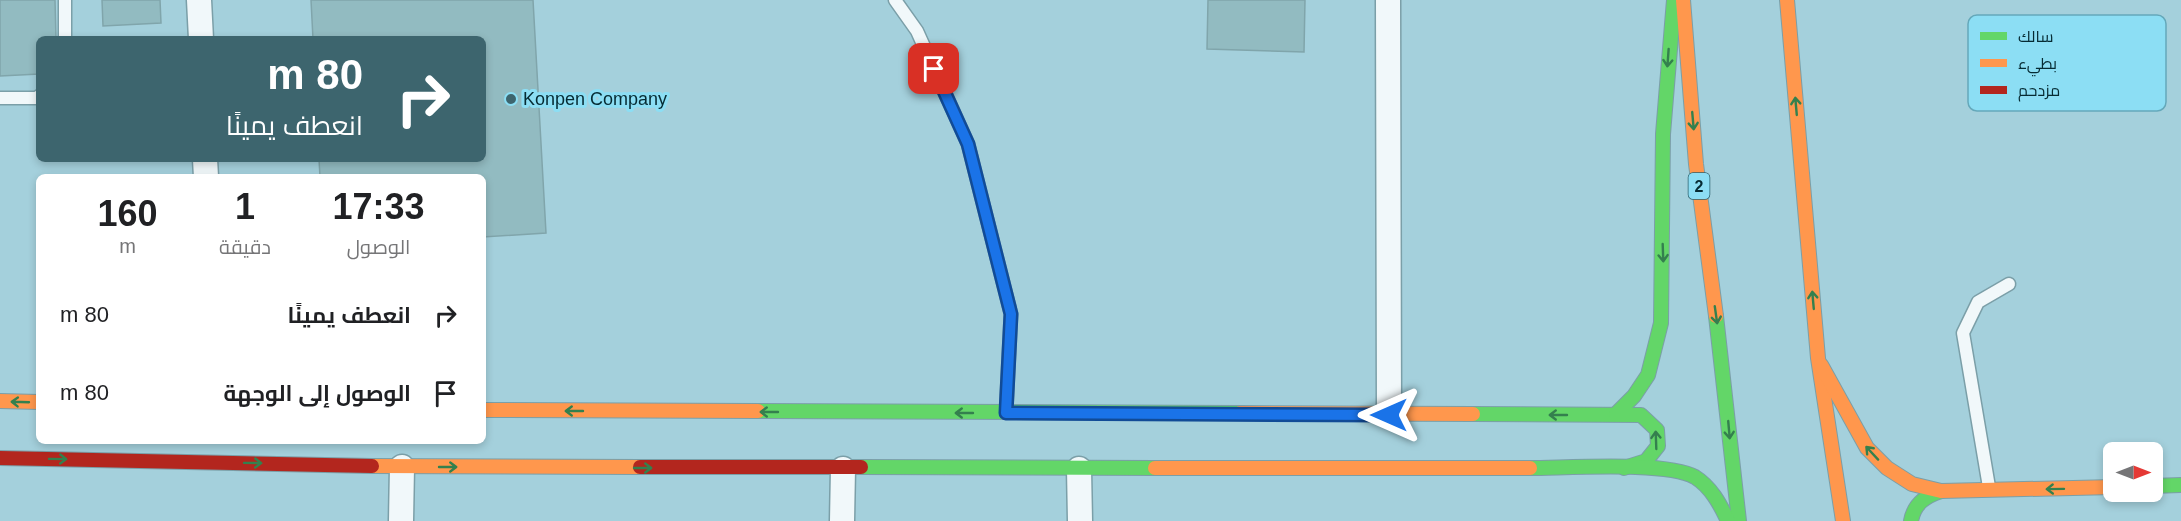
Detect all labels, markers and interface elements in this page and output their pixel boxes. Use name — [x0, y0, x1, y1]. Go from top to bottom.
legend — [1968, 15, 2166, 111]
text: سالك — [2018, 28, 2053, 45]
pin — [908, 43, 959, 94]
one-way arrow — [1662, 48, 1673, 68]
text: 80 m — [267, 51, 363, 98]
icon: arrive — [917, 52, 950, 85]
text: بطيء — [2018, 55, 2057, 77]
icon: right — [384, 60, 462, 138]
text: مزدحم — [2018, 82, 2060, 102]
place label: Konpen Company — [523, 89, 667, 109]
marker: Konpen Company — [504, 92, 518, 106]
one-way arrow — [1791, 96, 1802, 116]
text: انعطف يمينًا — [226, 111, 363, 141]
one-way arrow — [1688, 111, 1699, 131]
road number: 2 — [1688, 173, 1710, 199]
text: 1 — [235, 186, 255, 227]
text: 17:33 — [332, 186, 425, 227]
text: 160 — [97, 193, 158, 234]
text: m — [119, 235, 136, 257]
text: دقيقة — [219, 236, 271, 258]
text: الوصول — [347, 236, 410, 258]
one-way arrow — [1657, 242, 1668, 262]
one-way arrow — [1807, 291, 1818, 311]
icon: right — [429, 299, 462, 332]
text: 80 m — [60, 302, 109, 327]
text: انعطف يمينًا — [288, 303, 411, 328]
one-way arrow — [1711, 304, 1722, 324]
icon: arrive — [429, 377, 462, 410]
text: 80 m — [60, 380, 109, 405]
text: الوصول إلى الوجهة — [224, 381, 411, 406]
position arrow — [1357, 383, 1421, 447]
one-way arrow — [10, 396, 30, 407]
one-way arrow — [564, 405, 584, 417]
one-way arrow — [759, 406, 779, 418]
one-way arrow — [954, 407, 974, 419]
one-way arrow — [1548, 409, 1568, 421]
one-way arrow — [1724, 420, 1735, 440]
one-way arrow — [1651, 431, 1662, 451]
north arrow — [2103, 442, 2163, 502]
map controls — [2103, 442, 2163, 502]
one-way arrow — [1865, 445, 1880, 460]
one-way arrow — [48, 453, 68, 465]
one-way arrow — [243, 458, 263, 469]
one-way arrow — [438, 461, 458, 473]
one-way arrow — [633, 462, 653, 474]
one-way arrow — [2046, 483, 2066, 494]

